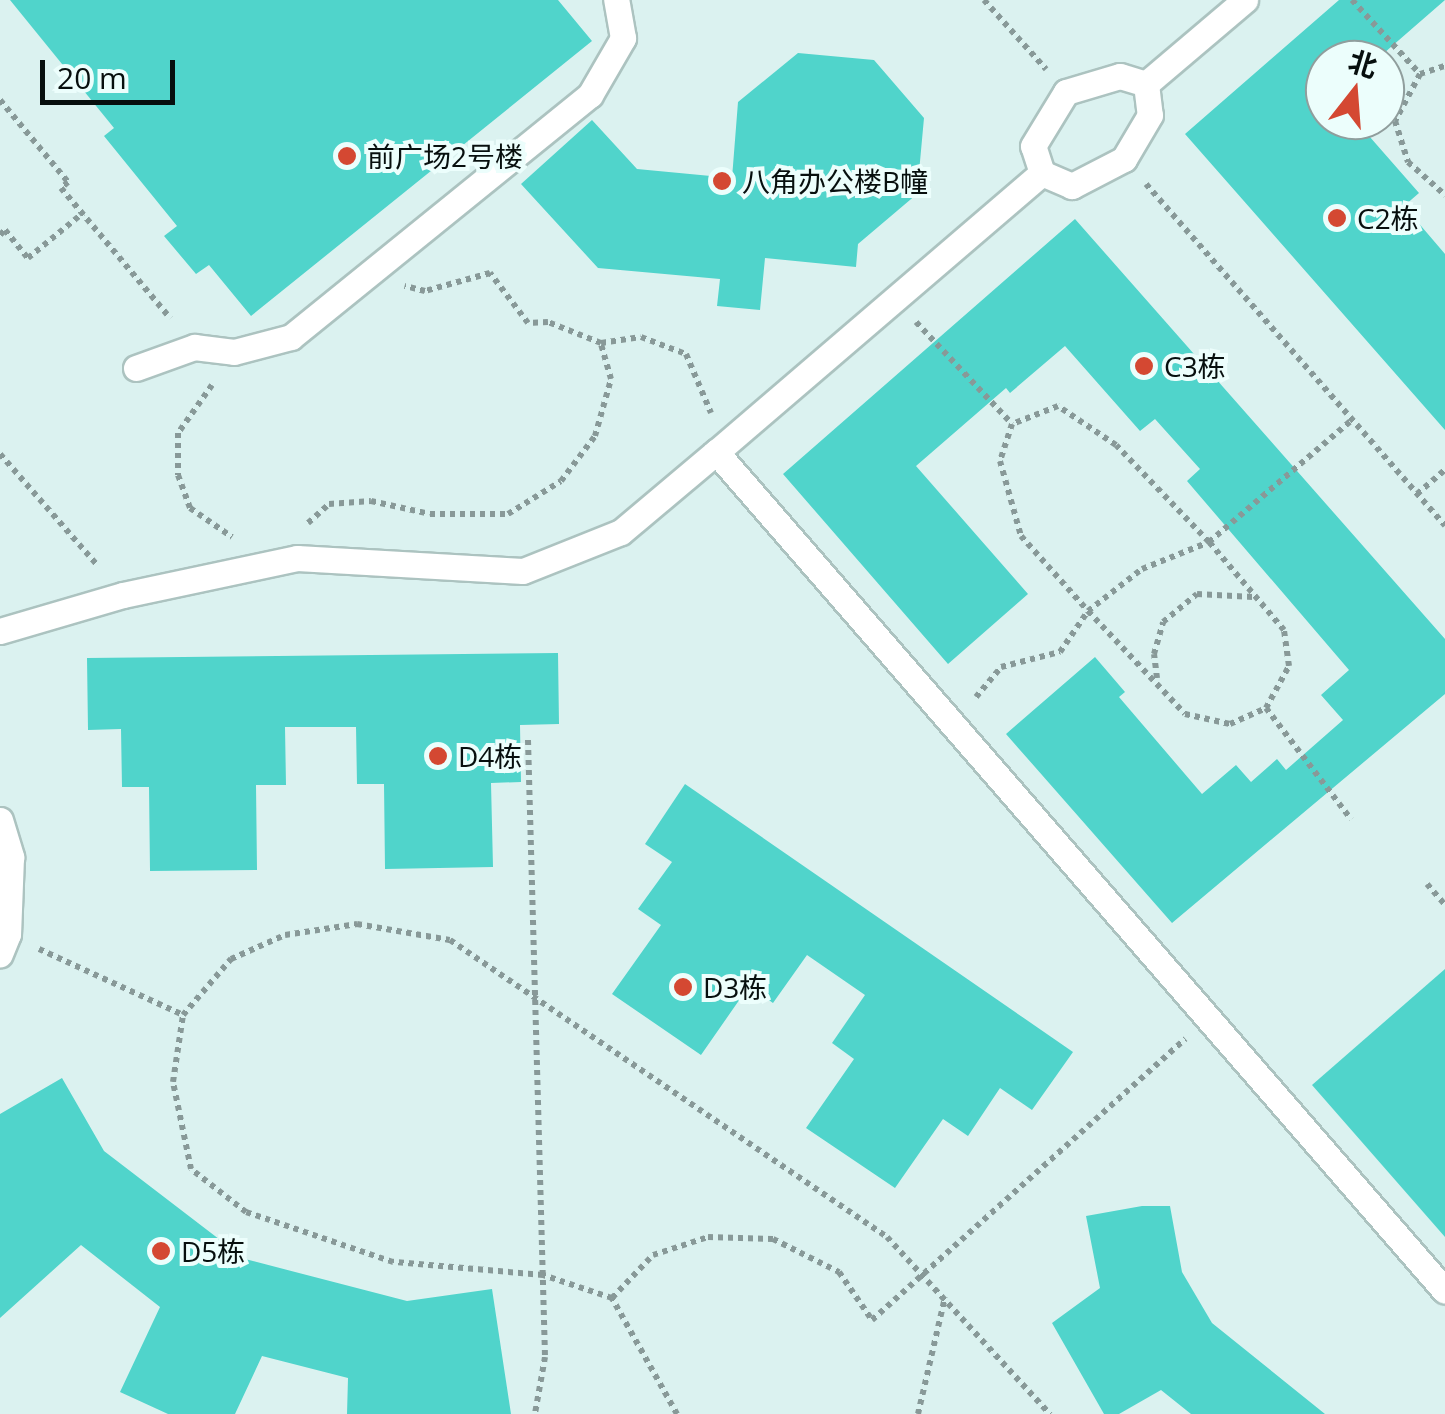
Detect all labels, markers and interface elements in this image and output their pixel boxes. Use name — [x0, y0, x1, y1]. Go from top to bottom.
scale bar — [45, 40, 180, 102]
north arrow — [1305, 40, 1405, 140]
text: 北 — [1344, 41, 1382, 85]
text: 20 m — [57, 57, 127, 98]
place label: 前广场2号楼 — [367, 139, 523, 173]
marker: 前广场2号楼 — [336, 145, 358, 167]
place label: 八角办公楼B幢 — [742, 164, 928, 198]
marker: 八角办公楼B幢 — [711, 170, 733, 192]
place label: C2栋 — [1357, 201, 1419, 235]
marker: C2栋 — [1326, 207, 1348, 229]
place label: C3栋 — [1164, 349, 1226, 383]
marker: C3栋 — [1133, 355, 1155, 377]
place label: D4栋 — [458, 739, 522, 773]
marker: D4栋 — [427, 745, 449, 767]
place label: D3栋 — [703, 970, 767, 1004]
marker: D3栋 — [672, 976, 694, 998]
place label: D5栋 — [181, 1234, 245, 1268]
marker: D5栋 — [150, 1240, 172, 1262]

